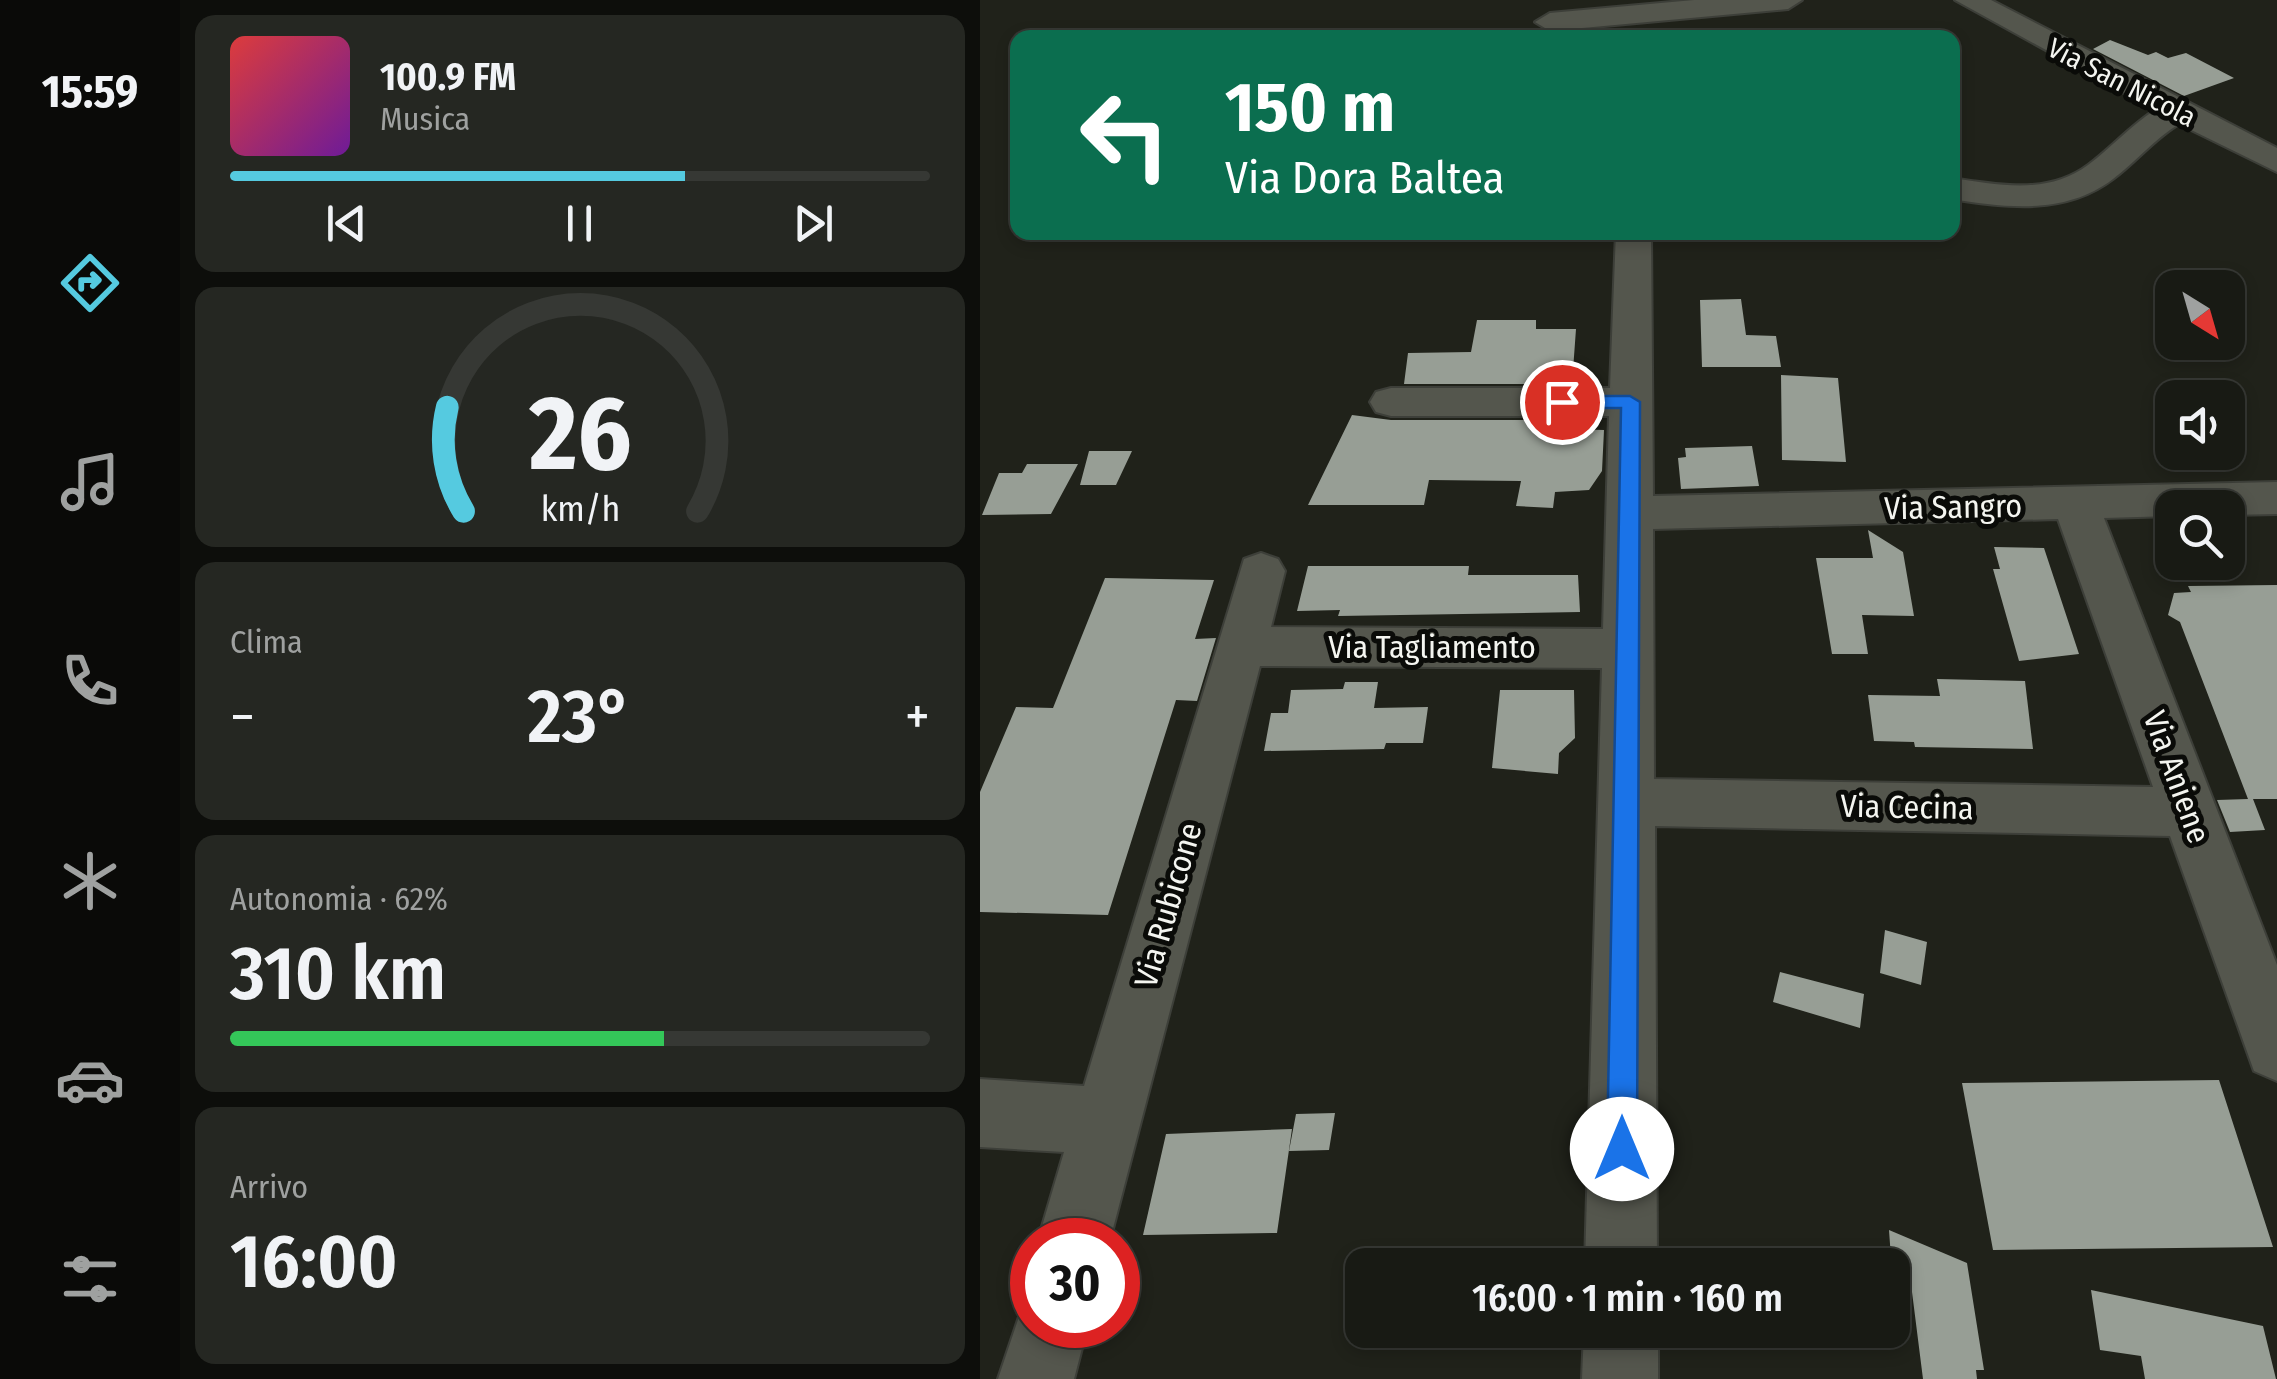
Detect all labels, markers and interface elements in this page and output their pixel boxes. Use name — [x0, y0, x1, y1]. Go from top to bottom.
street label: Via San Nicola — [2042, 31, 2201, 134]
text: 100.9 FM — [380, 54, 516, 100]
text: 15:59 — [42, 65, 138, 119]
text: 150 m — [1225, 66, 1395, 150]
icon: left — [1060, 70, 1190, 200]
text: Musica — [380, 100, 470, 138]
text: Via Dora Baltea — [1225, 151, 1505, 205]
icon: previous — [319, 196, 374, 251]
icon: pause — [552, 196, 607, 251]
icon: next — [786, 196, 841, 251]
icon: directions — [55, 248, 125, 318]
north arrow — [2155, 270, 2245, 360]
map controls — [2155, 270, 2245, 580]
pin — [1520, 360, 1605, 445]
text: 26 — [528, 372, 631, 497]
icon: arrive — [1535, 375, 1590, 430]
button: sound — [2155, 380, 2245, 470]
icon: music — [55, 447, 125, 517]
street label: Via Sangro — [1884, 487, 2022, 527]
text: km/h — [540, 488, 620, 530]
button: search — [2155, 490, 2245, 580]
text: Clima — [230, 623, 303, 661]
street label: Via Tagliamento — [1328, 628, 1536, 666]
icon: phone — [55, 646, 125, 716]
text: 23° — [528, 672, 632, 762]
text: − — [230, 684, 255, 750]
text: + — [905, 684, 930, 750]
street label: Via Aniene — [2136, 706, 2218, 848]
street label: Via Cecina — [1840, 787, 1974, 827]
street label: Via Rubicone — [1126, 818, 1210, 992]
icon: climate — [55, 846, 125, 916]
text: Autonomia · 62% — [230, 880, 448, 918]
text: 310 km — [230, 929, 446, 1019]
icon: car — [55, 1045, 125, 1115]
position arrow — [1570, 1097, 1674, 1201]
text: Arrivo — [230, 1168, 308, 1206]
text: 16:00 — [230, 1217, 398, 1307]
speed limit sign: 30 — [1010, 1218, 1140, 1348]
icon: filters — [55, 1244, 125, 1314]
text: 16:00 · 1 min · 160 m — [1472, 1275, 1783, 1321]

